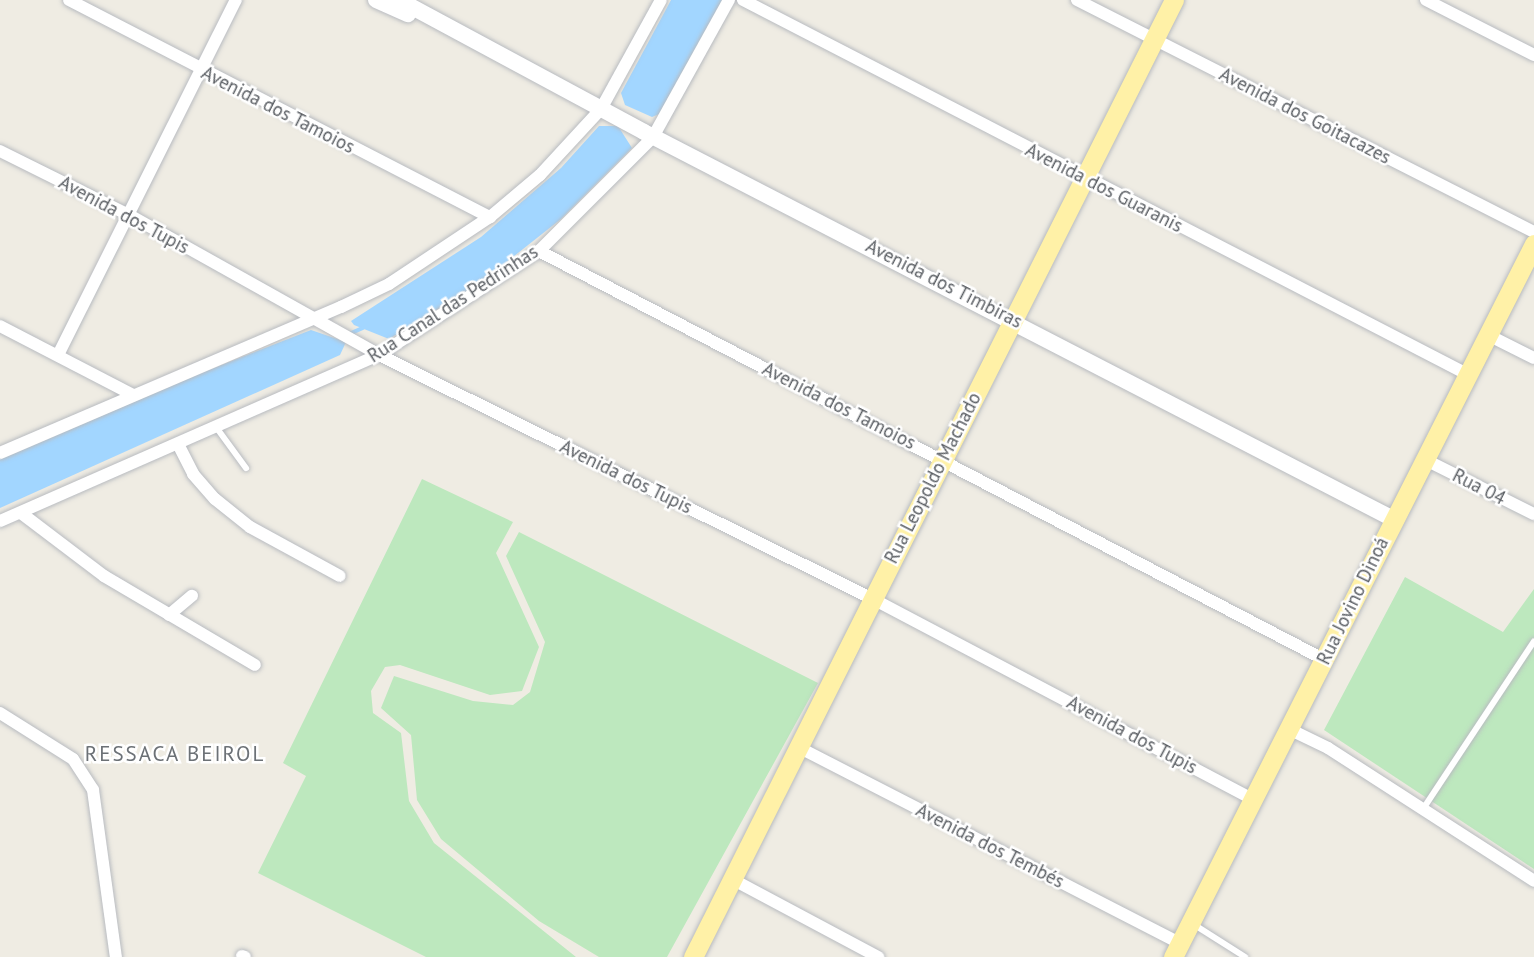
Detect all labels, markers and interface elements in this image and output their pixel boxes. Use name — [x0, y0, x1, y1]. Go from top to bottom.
street label: Avenida dos Tamoios — [197, 61, 359, 159]
street label: Avenida dos Goitacazes — [1215, 63, 1395, 169]
street label: Avenida dos Guaranis — [1022, 138, 1186, 238]
street label: Avenida dos Tupis — [55, 171, 193, 259]
street label: Avenida dos Timbiras — [862, 235, 1026, 333]
street label: Rua Canal das Pedrinhas — [364, 240, 542, 368]
street label: Avenida dos Tamoios — [758, 357, 920, 455]
street label: Rua Leopoldo Machado — [880, 389, 986, 567]
street label: Avenida dos Tupis — [556, 435, 696, 519]
street label: Rua 04 — [1449, 464, 1509, 510]
street label: Rua Jovino Dinoá — [1312, 534, 1394, 668]
street label: Avenida dos Tupis — [1063, 691, 1201, 779]
district label: RESSACA BEIROL — [86, 741, 264, 767]
street label: Avenida dos Tembés — [912, 799, 1068, 893]

